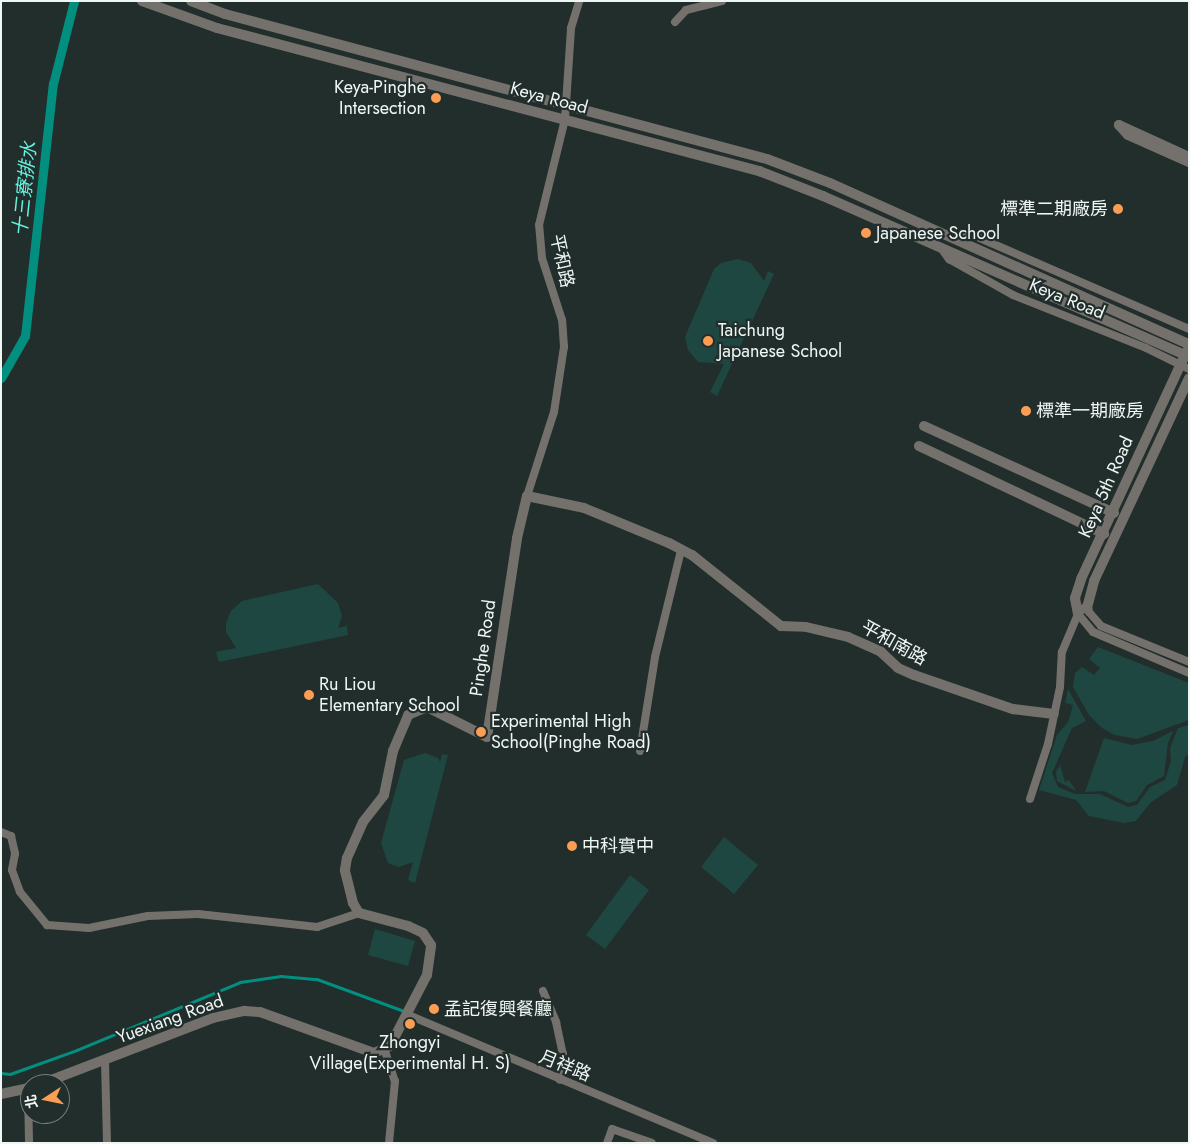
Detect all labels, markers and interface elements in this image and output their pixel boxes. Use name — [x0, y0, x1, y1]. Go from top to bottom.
place label: Keya-Pinghe Intersection — [334, 77, 426, 120]
street label: Keya Road — [508, 77, 590, 119]
marker: Keya-Pinghe Intersection — [430, 92, 442, 104]
water label: 十三寮排水 — [9, 141, 41, 237]
place label: 標準二期廠房 — [1000, 198, 1108, 220]
marker: 標準二期廠房 — [1112, 203, 1124, 215]
place label: Japanese School — [876, 222, 1000, 244]
marker: Japanese School — [860, 227, 872, 239]
street label: 平和路 — [546, 232, 578, 290]
street label: Keya Road — [1026, 274, 1108, 324]
place label: Taichung Japanese School — [718, 320, 842, 362]
marker: Taichung Japanese School — [702, 335, 714, 347]
place label: 標準一期廠房 — [1036, 400, 1144, 422]
marker: 標準一期廠房 — [1020, 405, 1032, 417]
street label: Keya 5th Road — [1074, 433, 1138, 541]
street label: Pinghe Road — [466, 598, 500, 698]
street label: 平和南路 — [857, 616, 931, 670]
place label: Ru Liou Elementary School — [319, 674, 460, 716]
marker: Ru Liou Elementary School — [303, 689, 315, 701]
place label: Experimental High School(Pinghe Road) — [491, 711, 651, 754]
marker: Experimental High School(Pinghe Road) — [475, 726, 487, 738]
place label: 中科實中 — [582, 835, 654, 857]
marker: 中科實中 — [566, 840, 578, 852]
street label: Yuexiang Road — [114, 990, 226, 1048]
place label: 孟記復興餐廳 — [444, 998, 552, 1020]
marker: 孟記復興餐廳 — [428, 1003, 440, 1015]
marker: Zhongyi Village(Experimental H. S) — [404, 1018, 416, 1030]
place label: Zhongyi Village(Experimental H. S) — [310, 1032, 510, 1074]
street label: 月祥路 — [536, 1046, 594, 1086]
north arrow — [20, 1074, 70, 1124]
text: 北 — [20, 1093, 42, 1110]

